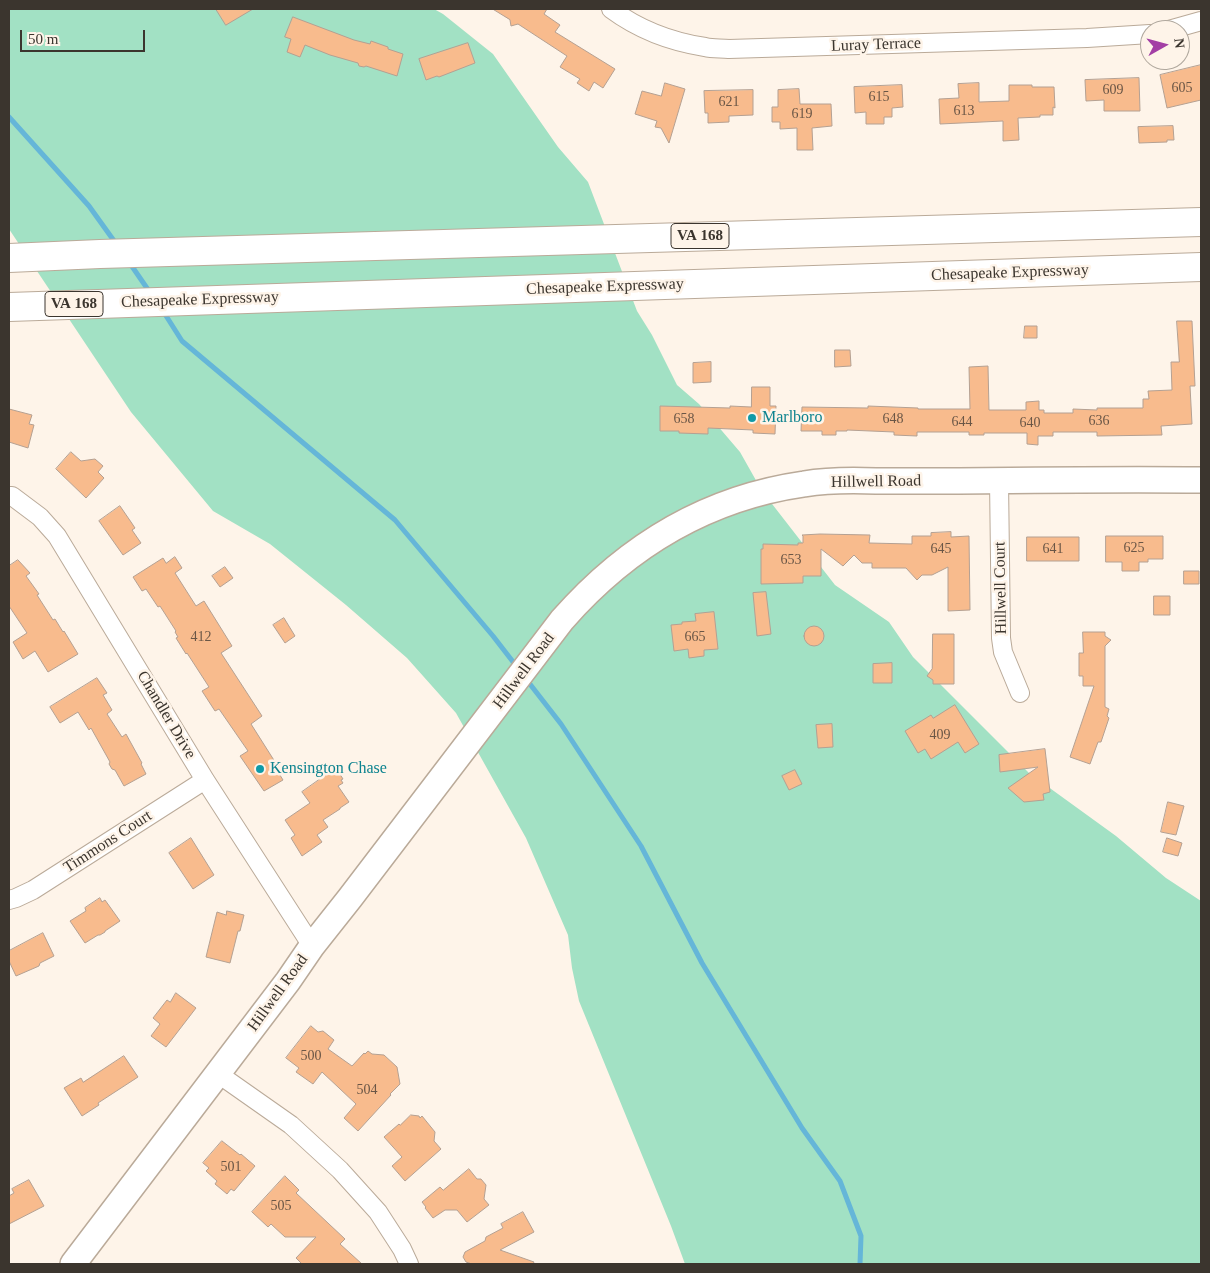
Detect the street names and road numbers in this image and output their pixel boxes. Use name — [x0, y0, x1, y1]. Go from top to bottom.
street label: Luray Terrace — [831, 34, 921, 56]
road number: VA 168 — [671, 224, 729, 248]
street label: Chesapeake Expressway — [931, 261, 1089, 285]
street label: Chesapeake Expressway — [526, 275, 684, 299]
street label: Chesapeake Expressway — [121, 288, 279, 312]
road number: VA 168 — [45, 292, 103, 316]
street label: Hillwell Road — [831, 472, 921, 492]
street label: Hillwell Court — [991, 541, 1011, 635]
street label: Hillwell Road — [489, 629, 559, 713]
street label: Chandler Drive — [132, 668, 200, 762]
street label: Timmons Court — [60, 806, 156, 878]
street label: Hillwell Road — [244, 951, 312, 1035]

